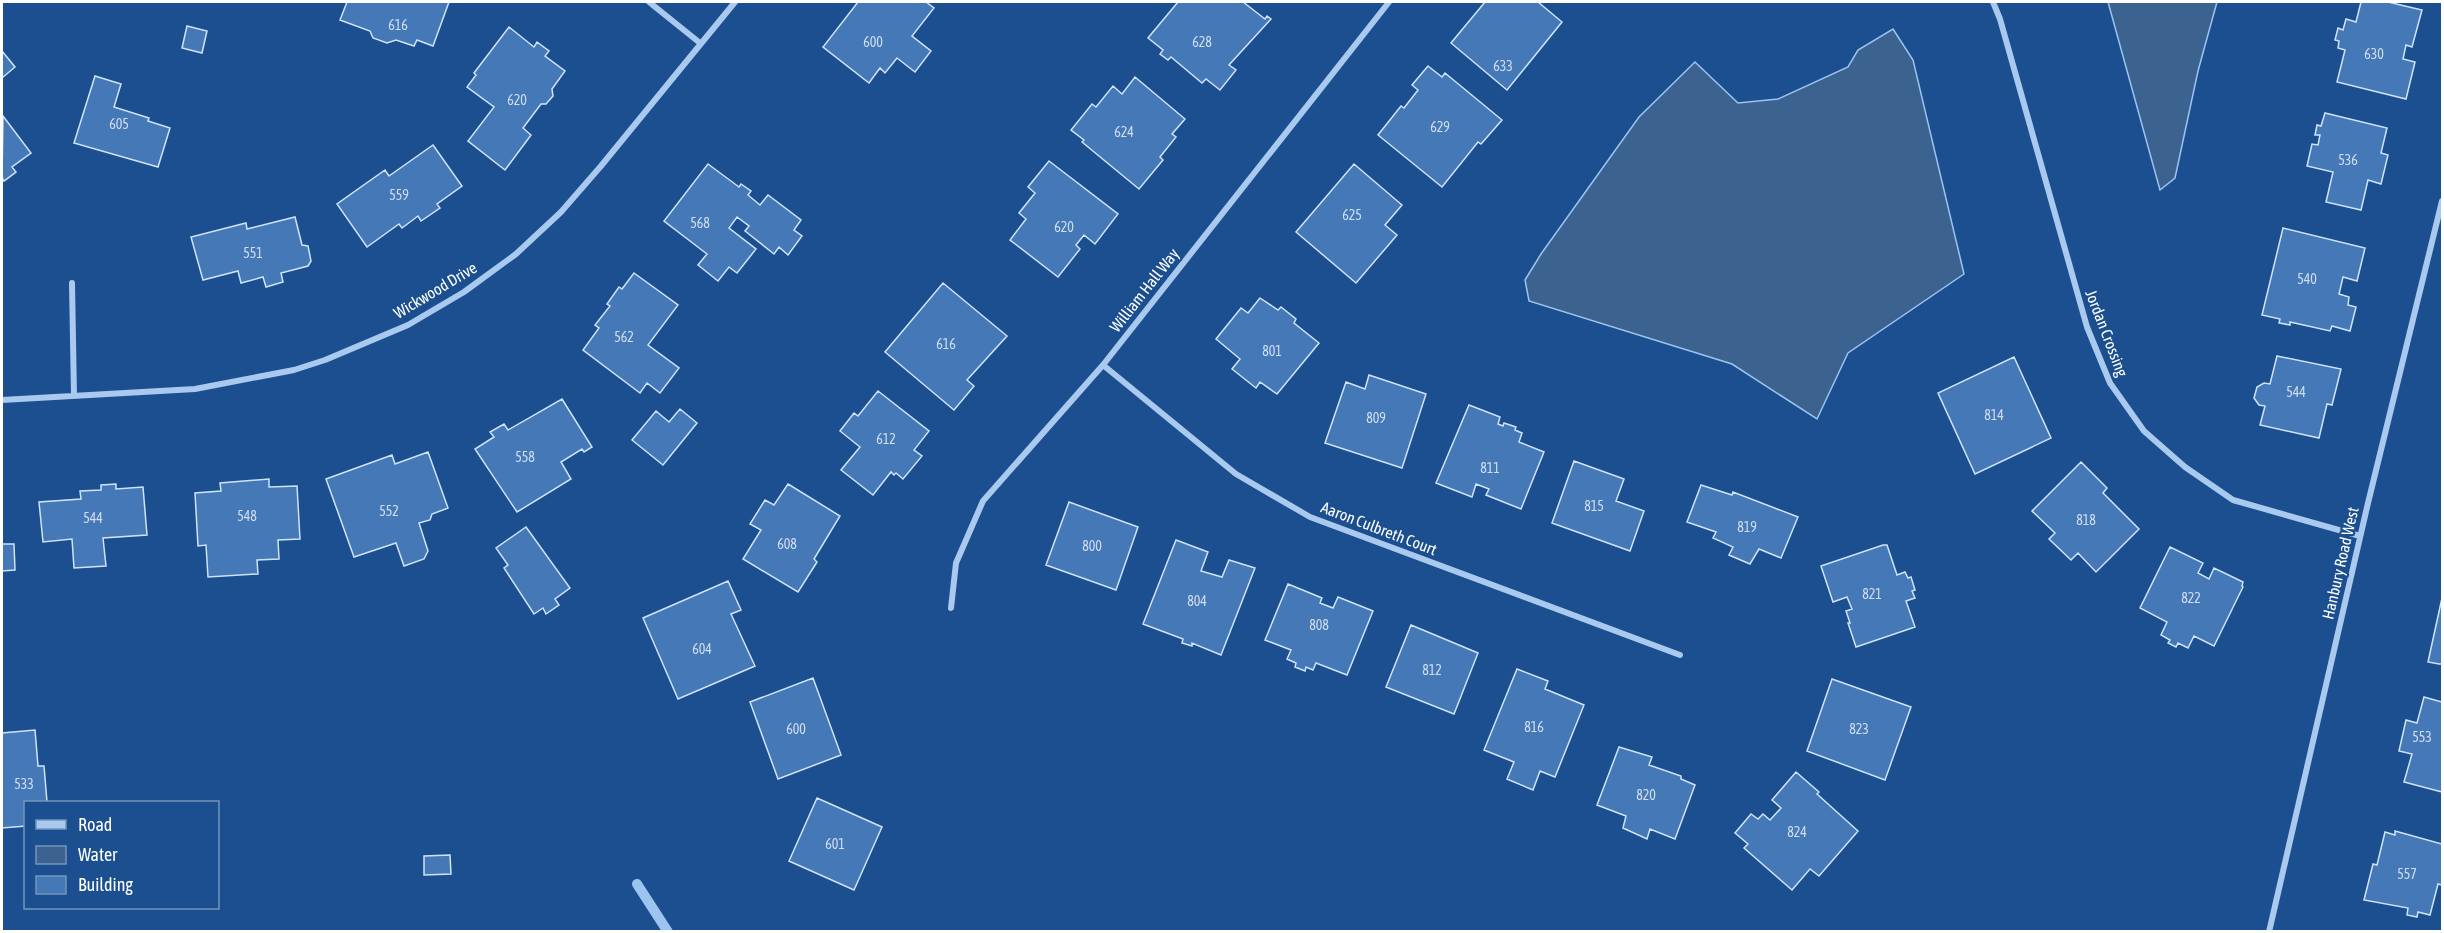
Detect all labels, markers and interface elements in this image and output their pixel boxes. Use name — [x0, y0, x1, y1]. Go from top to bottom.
house number: 616 — [388, 17, 408, 33]
house number: 600 — [863, 34, 883, 50]
house number: 628 — [1192, 34, 1212, 50]
house number: 630 — [2364, 46, 2384, 62]
house number: 633 — [1493, 58, 1513, 74]
house number: 620 — [507, 92, 527, 108]
house number: 605 — [109, 116, 129, 132]
house number: 629 — [1430, 119, 1450, 135]
house number: 624 — [1114, 124, 1134, 140]
house number: 536 — [2338, 152, 2358, 168]
house number: 559 — [389, 187, 409, 203]
house number: 625 — [1342, 207, 1362, 223]
house number: 568 — [690, 215, 710, 231]
house number: 620 — [1054, 219, 1074, 235]
street label: William Hall Way — [1106, 244, 1183, 336]
house number: 551 — [243, 245, 263, 261]
street label: Wickwood Drive — [390, 258, 480, 322]
house number: 540 — [2297, 271, 2317, 287]
street label: Jordan Crossing — [2081, 287, 2132, 379]
house number: 562 — [614, 329, 634, 345]
house number: 616 — [936, 336, 956, 352]
house number: 801 — [1262, 343, 1282, 359]
house number: 544 — [2286, 384, 2306, 400]
house number: 814 — [1984, 407, 2004, 423]
house number: 809 — [1366, 410, 1386, 426]
house number: 612 — [876, 431, 896, 447]
house number: 558 — [515, 449, 535, 465]
house number: 811 — [1480, 460, 1500, 476]
street label: Aaron Culbreth Court — [1319, 498, 1440, 558]
house number: 815 — [1584, 498, 1604, 514]
house number: 552 — [379, 503, 399, 519]
street label: Hanbury Road West — [2318, 505, 2363, 621]
house number: 548 — [237, 508, 257, 524]
house number: 544 — [83, 510, 103, 526]
house number: 818 — [2076, 512, 2096, 528]
house number: 819 — [1737, 519, 1757, 535]
house number: 608 — [777, 536, 797, 552]
house number: 800 — [1082, 538, 1102, 554]
house number: 821 — [1862, 586, 1882, 602]
house number: 822 — [2181, 590, 2201, 606]
house number: 804 — [1187, 593, 1207, 609]
house number: 808 — [1309, 617, 1329, 633]
house number: 604 — [692, 641, 712, 657]
house number: 812 — [1422, 662, 1442, 678]
house number: 816 — [1524, 719, 1544, 735]
house number: 600 — [786, 721, 806, 737]
house number: 823 — [1849, 721, 1869, 737]
house number: 553 — [2412, 729, 2432, 745]
house number: 533 — [14, 776, 34, 792]
house number: 820 — [1636, 787, 1656, 803]
legend — [24, 801, 219, 909]
text: Road — [78, 814, 112, 835]
house number: 824 — [1787, 824, 1807, 840]
house number: 601 — [825, 836, 845, 852]
text: Water — [78, 844, 118, 865]
house number: 557 — [2397, 866, 2417, 882]
text: Building — [78, 874, 133, 895]

